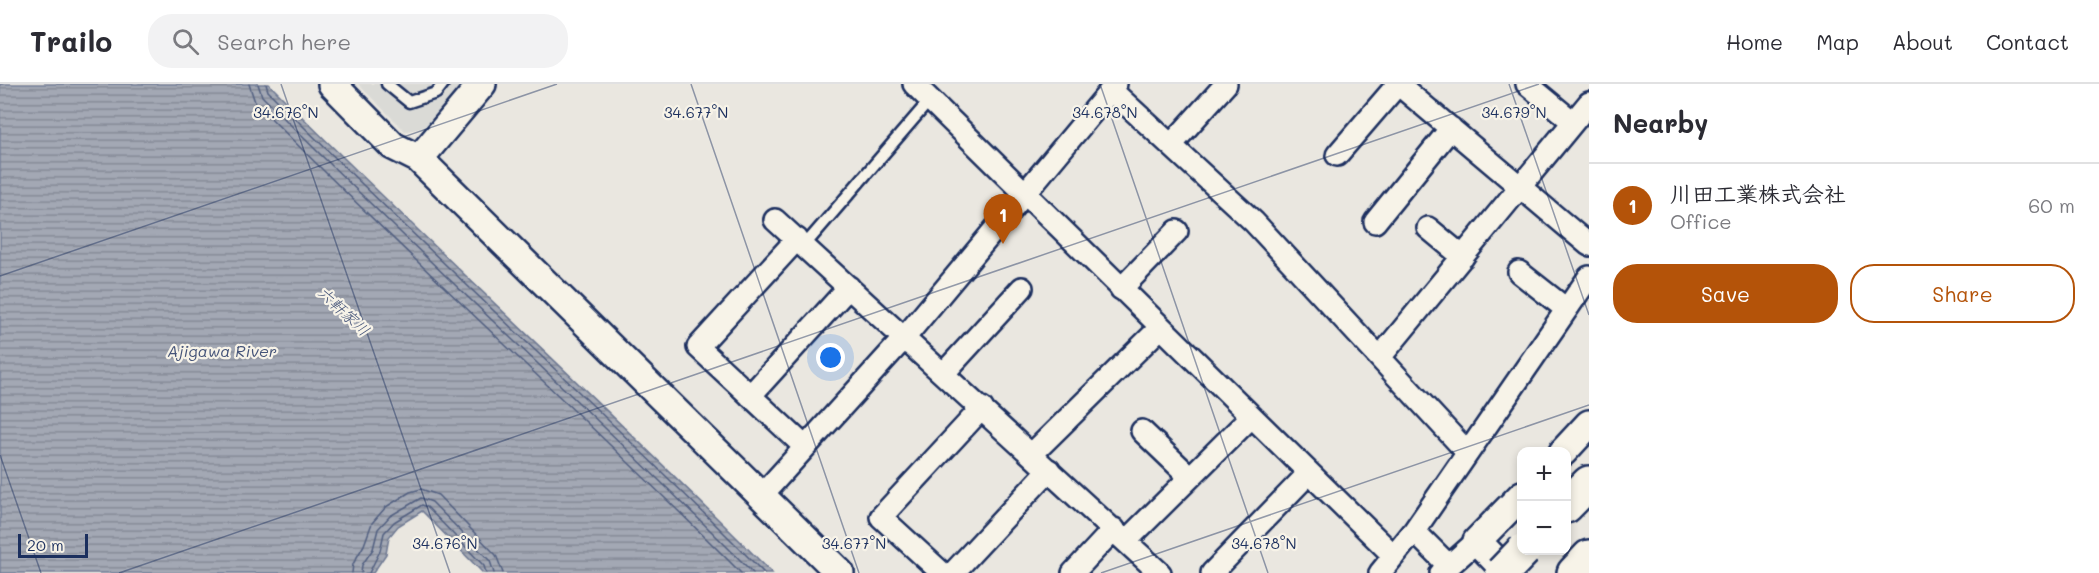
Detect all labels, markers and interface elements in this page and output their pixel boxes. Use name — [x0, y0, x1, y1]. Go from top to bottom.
search box — [148, 14, 568, 68]
text: Trailo — [30, 23, 112, 59]
icon: search — [169, 25, 202, 58]
text: Search here — [217, 27, 351, 56]
text: Home — [1726, 28, 1783, 55]
text: Map — [1816, 28, 1859, 55]
text: About — [1892, 28, 1953, 55]
text: Contact — [1986, 28, 2069, 55]
text: 34.676°N — [253, 102, 319, 122]
text: 34.677°N — [664, 102, 728, 122]
text: 34.678°N — [1072, 102, 1138, 122]
text: 34.679°N — [1481, 102, 1547, 122]
text: Nearby — [1613, 106, 1708, 140]
text: 川田工業株式会社 — [1670, 179, 1846, 208]
text: 1 — [1628, 192, 1637, 218]
text: 60 m — [2028, 192, 2075, 218]
pin: 1 — [984, 194, 1022, 244]
text: Office — [1670, 208, 1732, 234]
button: Save — [1613, 264, 1838, 323]
button: Share — [1850, 264, 2075, 323]
water label: 六軒家川 — [314, 281, 375, 340]
water label: Ajigawa River — [167, 340, 277, 361]
your location — [816, 343, 845, 372]
map controls — [1517, 447, 1571, 555]
button: + — [1517, 447, 1571, 501]
button: − — [1517, 501, 1571, 555]
scale bar — [18, 531, 88, 558]
text: 34.676°N — [412, 533, 478, 553]
text: 34.677°N — [822, 533, 886, 553]
text: 34.678°N — [1231, 533, 1297, 553]
text: 20 m — [27, 534, 64, 555]

